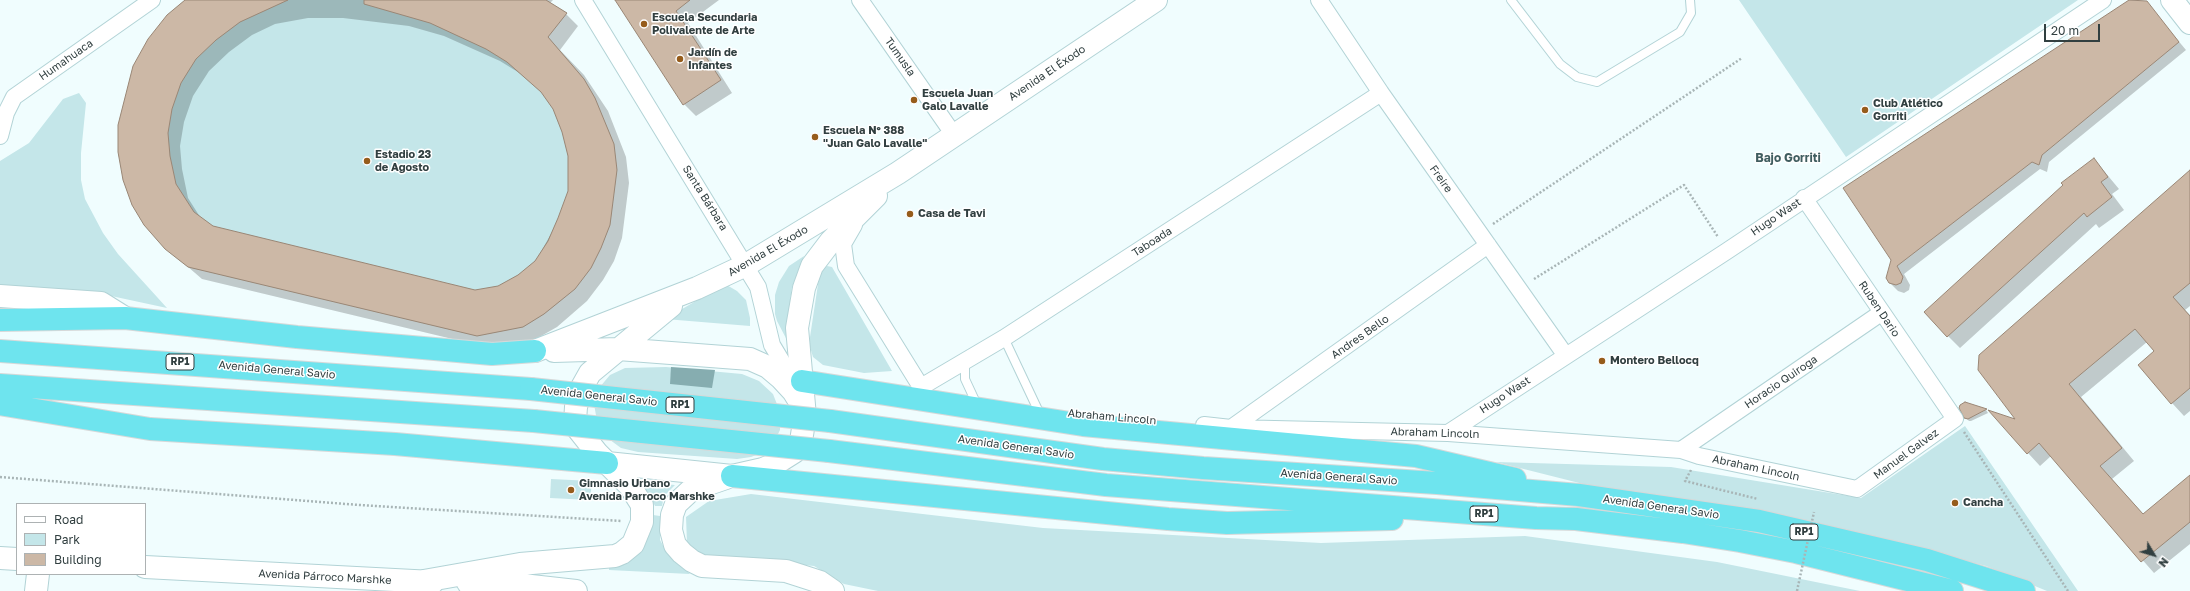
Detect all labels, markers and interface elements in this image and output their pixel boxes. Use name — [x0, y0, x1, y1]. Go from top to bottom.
place label: Escuela Secundaria Polivalente de Arte — [652, 11, 757, 37]
scale bar — [2046, 16, 2102, 42]
marker: Escuela Secundaria Polivalente de Arte — [639, 19, 649, 29]
text: 20 m — [2051, 23, 2079, 38]
street label: Tumusla — [882, 35, 918, 79]
street label: Humahuaca — [36, 37, 96, 83]
street label: Avenida El Éxodo — [1006, 42, 1088, 104]
place label: Jardín de Infantes — [688, 46, 737, 72]
marker: Jardín de Infantes — [675, 54, 685, 64]
place label: Escuela Juan Galo Lavalle — [922, 87, 993, 113]
marker: Escuela Juan Galo Lavalle — [909, 95, 919, 105]
place label: Club Atlético Gorriti — [1873, 97, 1943, 123]
marker: Club Atlético Gorriti — [1860, 105, 1870, 115]
place label: Escuela N° 388 "Juan Galo Lavalle" — [823, 124, 927, 150]
marker: Escuela N° 388 "Juan Galo Lavalle" — [810, 132, 820, 142]
place label: Estadio 23 de Agosto — [375, 148, 431, 174]
district label: Bajo Gorriti — [1755, 151, 1821, 165]
marker: Estadio 23 de Agosto — [362, 156, 372, 166]
street label: Santa Bárbara — [680, 163, 730, 233]
street label: Freire — [1427, 163, 1455, 195]
street label: Hugo Wast — [1748, 195, 1804, 239]
place label: Casa de Tavi — [918, 207, 986, 221]
marker: Casa de Tavi — [905, 209, 915, 219]
street label: Avenida El Éxodo — [726, 223, 810, 279]
street label: Taboada — [1130, 224, 1174, 260]
street label: Ruben Dario — [1856, 279, 1902, 339]
street label: Andres Bello — [1329, 312, 1391, 362]
street label: Horacio Quiroga — [1742, 353, 1820, 411]
road number: RP1 — [166, 354, 194, 370]
place label: Montero Bellocq — [1610, 354, 1699, 368]
marker: Montero Bellocq — [1597, 356, 1607, 366]
street label: Avenida General Savio — [218, 358, 336, 382]
street label: Hugo Wast — [1477, 374, 1533, 416]
street label: Avenida General Savio — [540, 383, 658, 409]
road number: RP1 — [666, 397, 694, 413]
street label: Abraham Lincoln — [1067, 407, 1157, 427]
street label: Abraham Lincoln — [1390, 425, 1480, 441]
street label: Manuel Galvez — [1871, 426, 1941, 482]
street label: Avenida General Savio — [957, 432, 1075, 462]
street label: Abraham Lincoln — [1711, 452, 1801, 484]
street label: Avenida General Savio — [1280, 466, 1398, 488]
place label: Gimnasio Urbano Avenida Parroco Marshke — [579, 477, 715, 503]
marker: Gimnasio Urbano Avenida Parroco Marshke — [566, 485, 576, 495]
street label: Avenida General Savio — [1602, 492, 1720, 522]
place label: Cancha — [1963, 496, 2003, 510]
marker: Cancha — [1950, 498, 1960, 508]
legend — [16, 503, 146, 575]
road number: RP1 — [1470, 506, 1498, 522]
text: Road — [54, 512, 83, 527]
road number: RP1 — [1790, 524, 1818, 540]
text: Park — [54, 532, 80, 547]
north arrow — [2134, 535, 2174, 575]
text: Building — [54, 552, 102, 567]
text: N — [2156, 555, 2172, 570]
street label: Avenida Párroco Marshke — [258, 567, 392, 587]

